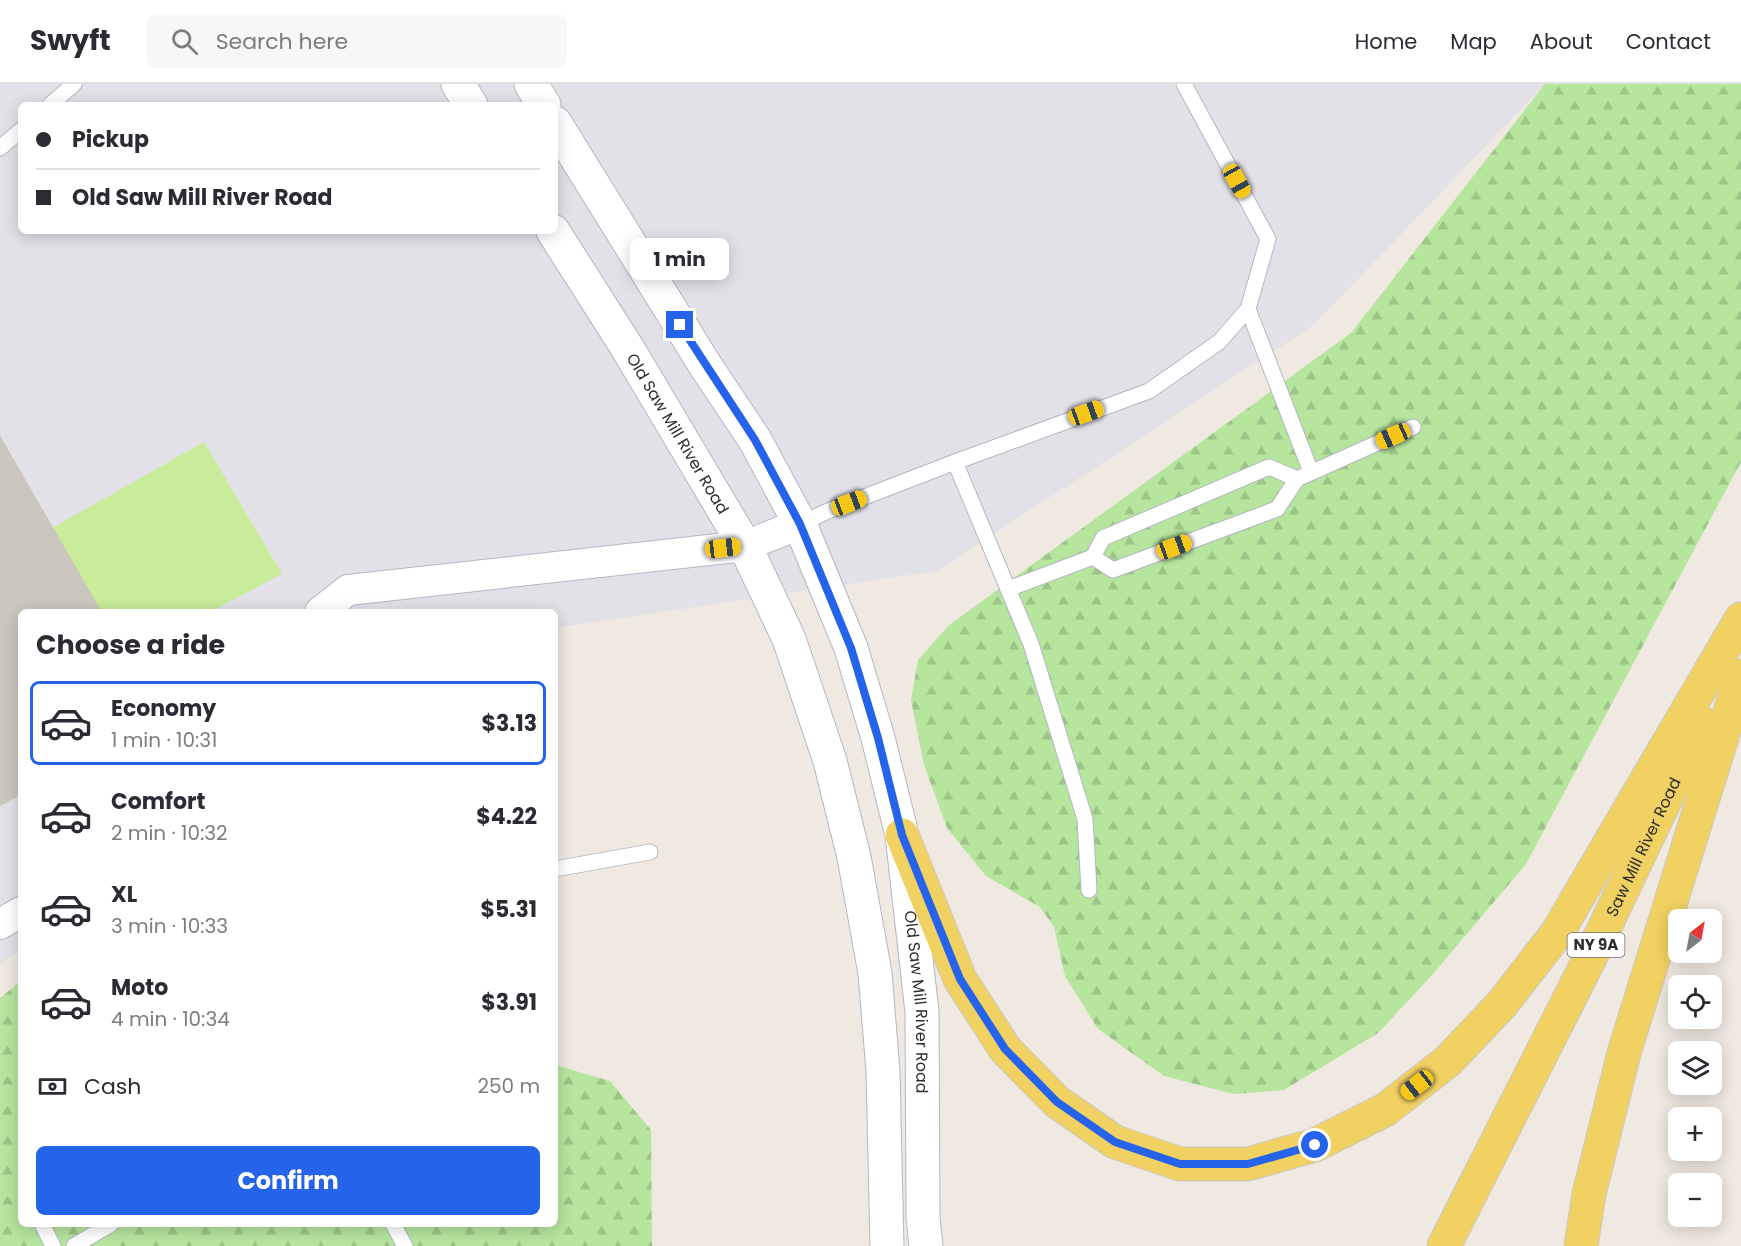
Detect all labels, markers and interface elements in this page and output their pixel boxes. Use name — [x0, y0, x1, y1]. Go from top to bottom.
search box — [147, 14, 567, 68]
text: Swyft — [30, 21, 111, 60]
icon: search — [168, 25, 201, 58]
text: Search here — [216, 26, 348, 57]
text: Home — [1355, 27, 1417, 56]
text: Map — [1450, 27, 1497, 56]
text: About — [1530, 27, 1593, 56]
text: Contact — [1626, 27, 1711, 56]
text: Pickup — [72, 124, 149, 155]
car — [1220, 161, 1254, 201]
text: Old Saw Mill River Road — [72, 182, 332, 213]
callout: 1 min — [630, 238, 730, 280]
text: 1 min — [653, 245, 706, 273]
route end — [666, 311, 693, 338]
street label: Old Saw Mill River Road — [621, 349, 734, 518]
car — [1066, 398, 1106, 428]
car — [1373, 420, 1413, 452]
car — [829, 488, 869, 518]
car — [1154, 532, 1194, 562]
car — [704, 537, 742, 559]
text: Choose a ride — [36, 626, 225, 663]
text: Economy — [111, 693, 216, 724]
icon: car — [39, 696, 93, 750]
text: $3.13 — [481, 708, 537, 739]
text: 1 min · 10:31 — [111, 726, 217, 754]
street label: Saw Mill River Road — [1600, 774, 1687, 921]
text: Comfort — [111, 786, 205, 817]
icon: car — [39, 789, 93, 843]
text: $4.22 — [476, 801, 537, 832]
text: 2 min · 10:32 — [111, 819, 228, 847]
text: XL — [111, 879, 137, 910]
icon: car — [39, 882, 93, 936]
text: $5.31 — [480, 894, 537, 925]
street label: Old Saw Mill River Road — [899, 909, 933, 1094]
north arrow — [1668, 909, 1722, 963]
map controls — [1668, 909, 1722, 1227]
text: 3 min · 10:33 — [111, 912, 228, 940]
road number: NY 9A — [1568, 933, 1624, 957]
text: Moto — [111, 972, 168, 1003]
icon: car — [39, 975, 93, 1029]
button: locate — [1668, 975, 1722, 1029]
text: $3.91 — [481, 987, 537, 1018]
text: 4 min · 10:34 — [111, 1005, 230, 1033]
button: layers — [1668, 1041, 1722, 1095]
car — [1397, 1067, 1437, 1103]
icon: cash — [36, 1070, 69, 1103]
text: Cash — [84, 1071, 141, 1102]
text: 250 m — [477, 1072, 540, 1100]
button: + — [1668, 1107, 1722, 1161]
route start — [1301, 1131, 1328, 1158]
button: Confirm — [36, 1146, 540, 1215]
button: − — [1668, 1173, 1722, 1227]

